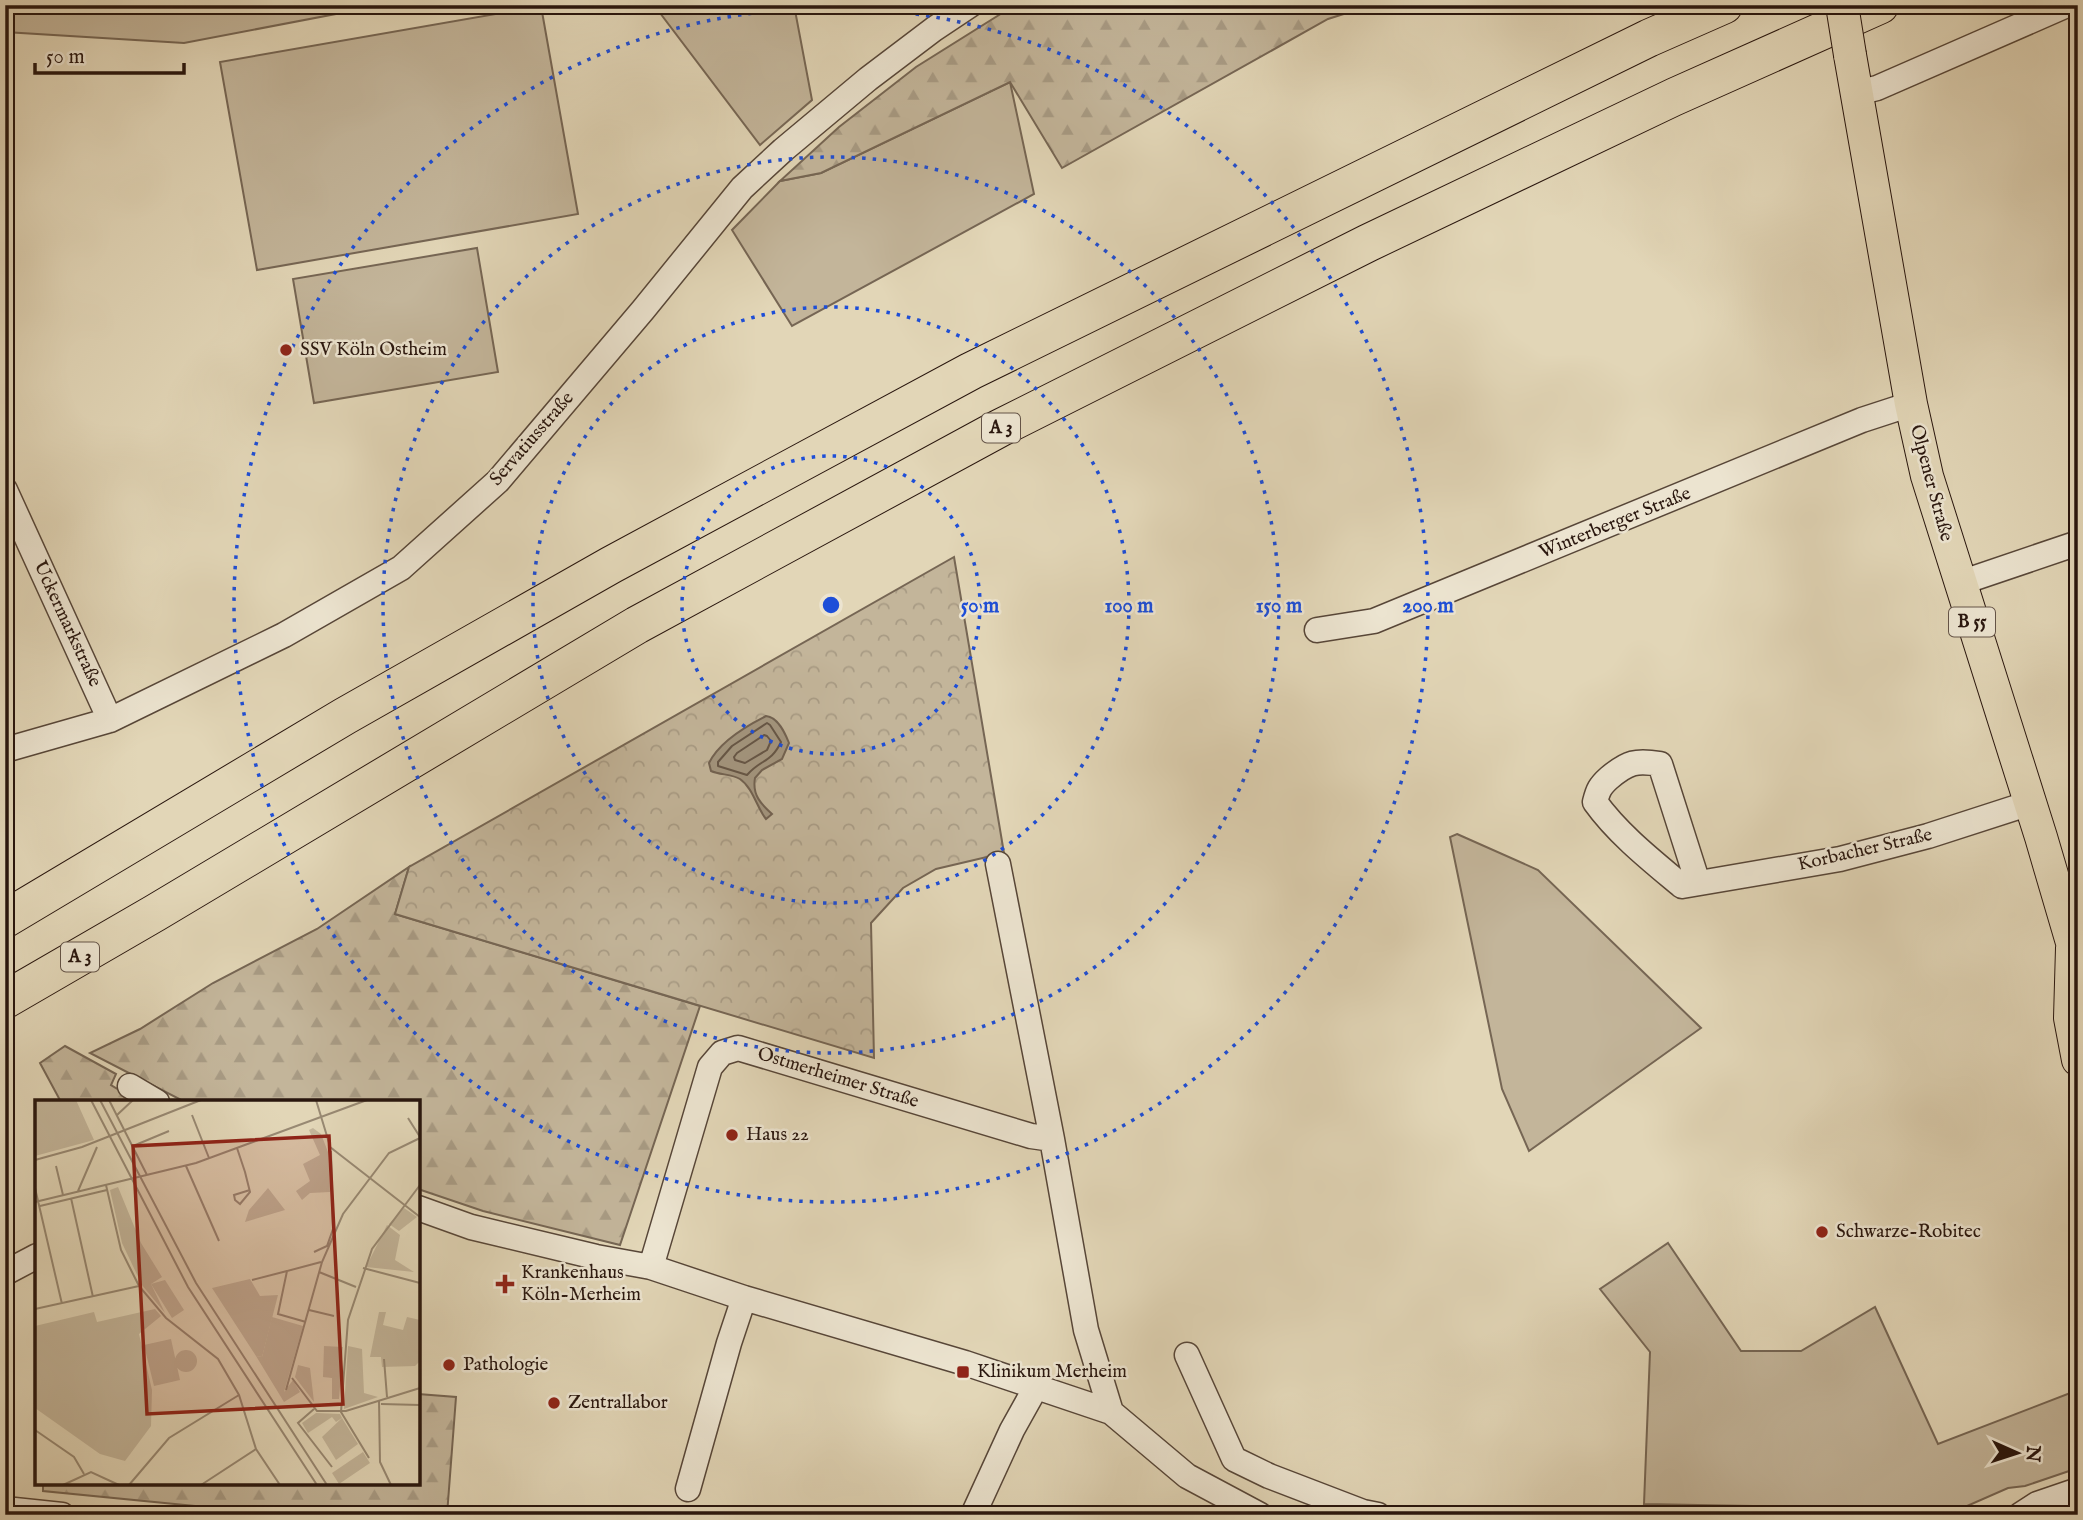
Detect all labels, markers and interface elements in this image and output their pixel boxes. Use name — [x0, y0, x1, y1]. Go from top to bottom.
scale bar — [35, 32, 184, 76]
text: 50 m — [46, 44, 85, 71]
place label: SSV Köln Ostheim — [300, 338, 447, 362]
marker: SSV Köln Ostheim — [278, 342, 294, 358]
street label: Servatiusstraße — [485, 387, 580, 491]
road number: A 3 — [982, 414, 1020, 442]
street label: Olpener Straße — [1904, 422, 1958, 544]
street label: Winterberger Straße — [1536, 482, 1695, 564]
street label: Uckermarkstraße — [27, 557, 107, 691]
centre of rings — [819, 593, 843, 617]
text: 50 m — [961, 593, 1000, 620]
text: 100 m — [1104, 593, 1154, 620]
text: 150 m — [1256, 593, 1303, 620]
text: 200 m — [1402, 593, 1454, 620]
road number: B 55 — [1949, 608, 1995, 636]
street label: Korbacher Straße — [1795, 823, 1935, 877]
road number: A 3 — [61, 942, 99, 972]
street label: Ostmerheimer Straße — [754, 1042, 922, 1114]
inset map — [35, 1100, 420, 1485]
place label: Haus 22 — [746, 1123, 809, 1147]
marker: Haus 22 — [724, 1127, 740, 1143]
place label: Schwarze-Robitec — [1836, 1220, 1981, 1244]
marker: Schwarze-Robitec — [1814, 1224, 1830, 1240]
place label: Krankenhaus Köln-Merheim — [521, 1261, 641, 1307]
marker: Krankenhaus Köln-Merheim — [495, 1274, 515, 1294]
place label: Pathologie — [463, 1353, 548, 1377]
marker: Pathologie — [441, 1357, 457, 1373]
place label: Klinikum Merheim — [977, 1360, 1127, 1384]
marker: Klinikum Merheim — [955, 1364, 971, 1380]
place label: Zentrallabor — [568, 1391, 668, 1415]
marker: Zentrallabor — [546, 1395, 562, 1411]
north arrow — [1982, 1418, 2052, 1488]
text: N — [2020, 1444, 2044, 1463]

